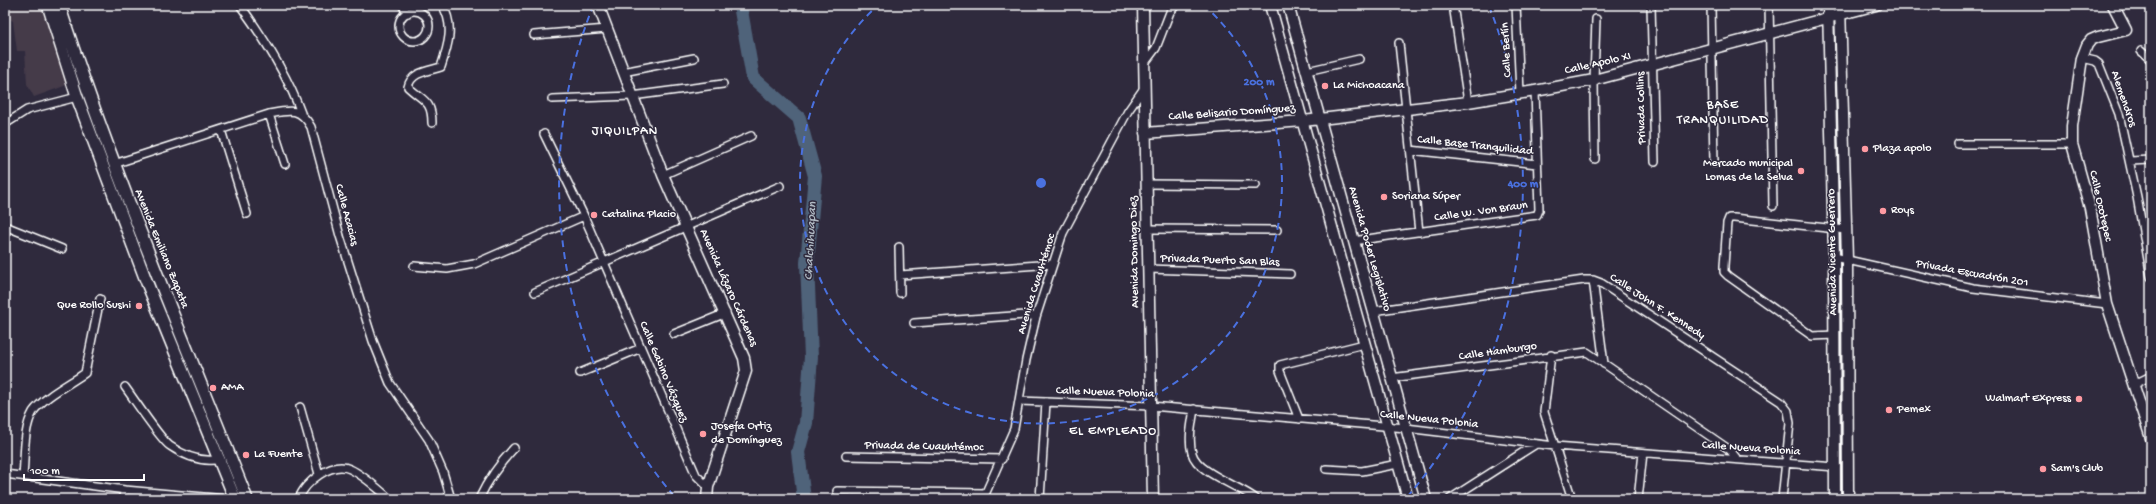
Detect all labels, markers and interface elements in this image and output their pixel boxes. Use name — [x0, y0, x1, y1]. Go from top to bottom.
street label: Calle Berlín — [1499, 22, 1515, 78]
street label: Calle Apolo XI — [1563, 50, 1633, 78]
street label: Alemendros — [2107, 69, 2139, 129]
street label: Privada Collins — [1634, 71, 1650, 145]
text: 200 m — [1244, 76, 1275, 90]
place label: La Michoacana — [1333, 79, 1405, 93]
marker: La Michoacana — [1320, 81, 1330, 91]
district label: BASE TRANQUILIDAD — [1676, 98, 1769, 128]
street label: Calle Belisario Domínguez — [1168, 102, 1296, 124]
district label: JIQUILPAN — [592, 124, 658, 139]
street label: Calle Base Tranquilidad — [1416, 133, 1535, 159]
place label: Plaza apolo — [1872, 142, 1931, 156]
marker: Plaza apolo — [1860, 144, 1870, 154]
place label: Mercado municipal Lomas de la Selva — [1703, 157, 1793, 185]
marker: Mercado municipal Lomas de la Selva — [1796, 166, 1806, 176]
street label: Calle Ocotepec — [2085, 169, 2115, 244]
centre of rings — [1034, 176, 1048, 190]
text: 400 m — [1507, 178, 1539, 192]
street label: Calle Acacias — [331, 183, 361, 248]
street label: Avenida Poder Legislativo — [1344, 185, 1394, 313]
street label: Avenida Emiliano Zapata — [131, 187, 191, 311]
street label: Avenida Vicente Guerrero — [1825, 188, 1841, 316]
place label: Soriana Súper — [1392, 190, 1462, 204]
marker: Soriana Súper — [1379, 192, 1389, 202]
street label: Avenida Domingo Diez — [1127, 195, 1143, 308]
street label: Calle W. Von Braun — [1433, 198, 1529, 225]
water label: Chalchihuapan — [801, 201, 821, 281]
place label: Roys — [1891, 204, 1914, 218]
marker: Roys — [1878, 206, 1888, 216]
place label: Catalina Placio — [602, 208, 676, 222]
marker: Catalina Placio — [589, 210, 599, 220]
street label: Avenida Lázaro Cárdenas — [696, 227, 760, 349]
street label: Avenida Cuauhtémoc — [1015, 231, 1059, 336]
street label: Privada Puerto San Blas — [1159, 252, 1280, 270]
street label: Privada Escuadrón 201 — [1914, 257, 2029, 291]
street label: Calle John F. Kennedy — [1607, 271, 1707, 343]
place label: Que Rollo Sushi — [57, 299, 131, 313]
marker: Que Rollo Sushi — [134, 301, 144, 311]
street label: Calle Gabino Vázquez — [635, 319, 691, 425]
street label: Calle Hamburgo — [1458, 340, 1538, 364]
place label: AMA — [221, 381, 244, 395]
marker: AMA — [208, 383, 218, 393]
street label: Calle Nueva Polonia — [1055, 384, 1155, 402]
place label: Walmart Express — [1985, 392, 2072, 406]
marker: Walmart Express — [2074, 394, 2084, 404]
place label: Pemex — [1896, 403, 1932, 417]
marker: Pemex — [1884, 405, 1894, 415]
street label: Calle Nueva Polonia — [1379, 408, 1479, 432]
place label: Josefa Ortiz de Domínguez — [711, 420, 783, 448]
district label: EL EMPLEADO — [1069, 424, 1157, 439]
marker: Josefa Ortiz de Domínguez — [698, 429, 708, 439]
street label: Privada de Cuauhtémoc — [863, 439, 984, 455]
street label: Calle Nueva Polonia — [1701, 439, 1801, 459]
place label: La Fuente — [254, 448, 303, 462]
marker: La Fuente — [241, 450, 251, 460]
scale bar — [24, 456, 144, 482]
place label: Sam's Club — [2051, 462, 2104, 476]
marker: Sam's Club — [2038, 464, 2048, 474]
text: 100 m — [29, 465, 60, 479]

